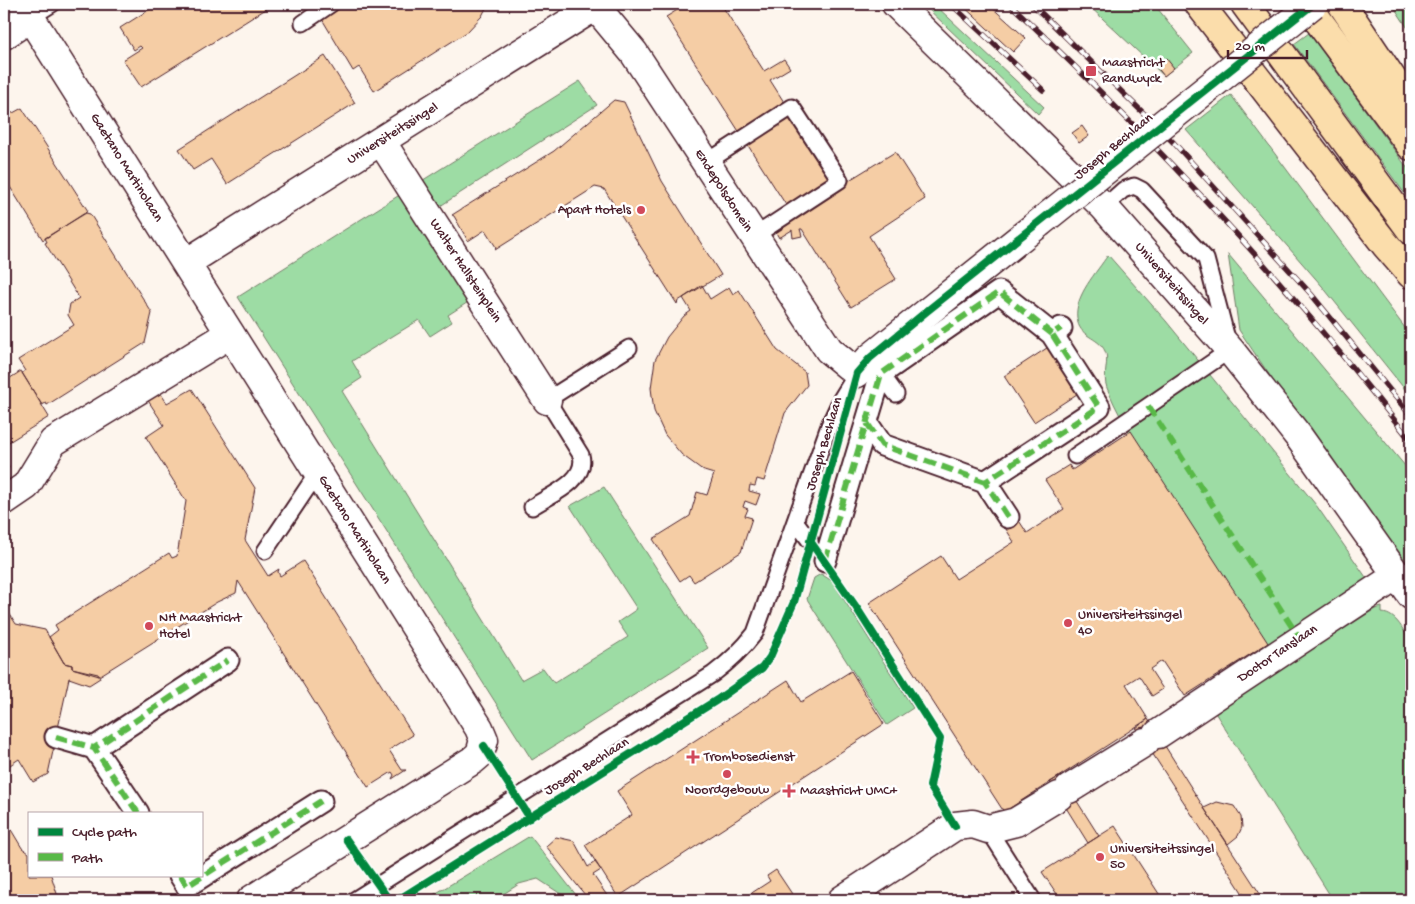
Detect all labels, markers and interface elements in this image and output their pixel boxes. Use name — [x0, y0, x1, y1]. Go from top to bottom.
scale bar — [1228, 28, 1306, 60]
text: 20 m — [1235, 38, 1265, 56]
place label: Maastricht Randwyck — [1102, 55, 1165, 88]
marker: Maastricht Randwyck — [1084, 64, 1098, 78]
street label: Universiteitssingel — [344, 99, 442, 169]
street label: Joseph Bechlaan — [1071, 110, 1157, 184]
street label: Gaetano Martinolaan — [86, 111, 166, 226]
street label: Endepolsdomein — [690, 146, 756, 236]
place label: Apart Hotels — [558, 202, 632, 219]
marker: Apart Hotels — [635, 204, 647, 216]
street label: Walter Hallsteinplein — [425, 216, 505, 326]
street label: Universiteitssingel — [1130, 239, 1212, 329]
street label: Joseph Bechlaan — [803, 395, 847, 493]
street label: Gaetano Martinolaan — [314, 473, 394, 588]
place label: Universiteitssingel 40 — [1078, 607, 1182, 640]
place label: NH Maastricht Hotel — [159, 610, 243, 643]
marker: Universiteitssingel 40 — [1062, 617, 1074, 629]
marker: NH Maastricht Hotel — [143, 620, 155, 632]
street label: Doctor Tanslaan — [1234, 621, 1321, 688]
street label: Joseph Bechlaan — [541, 734, 633, 800]
place label: Trombosedienst — [703, 749, 796, 766]
marker: Trombosedienst — [686, 750, 700, 764]
marker: Noordgebouw — [721, 768, 733, 780]
place label: Noordgebouw — [685, 782, 769, 799]
place label: Maastricht UMC+ — [800, 783, 898, 800]
marker: Maastricht UMC+ — [782, 784, 796, 798]
legend — [28, 812, 202, 876]
text: Cycle path — [72, 824, 137, 842]
place label: Universiteitssingel 50 — [1110, 841, 1214, 874]
text: Path — [71, 850, 103, 868]
marker: Universiteitssingel 50 — [1094, 851, 1106, 863]

